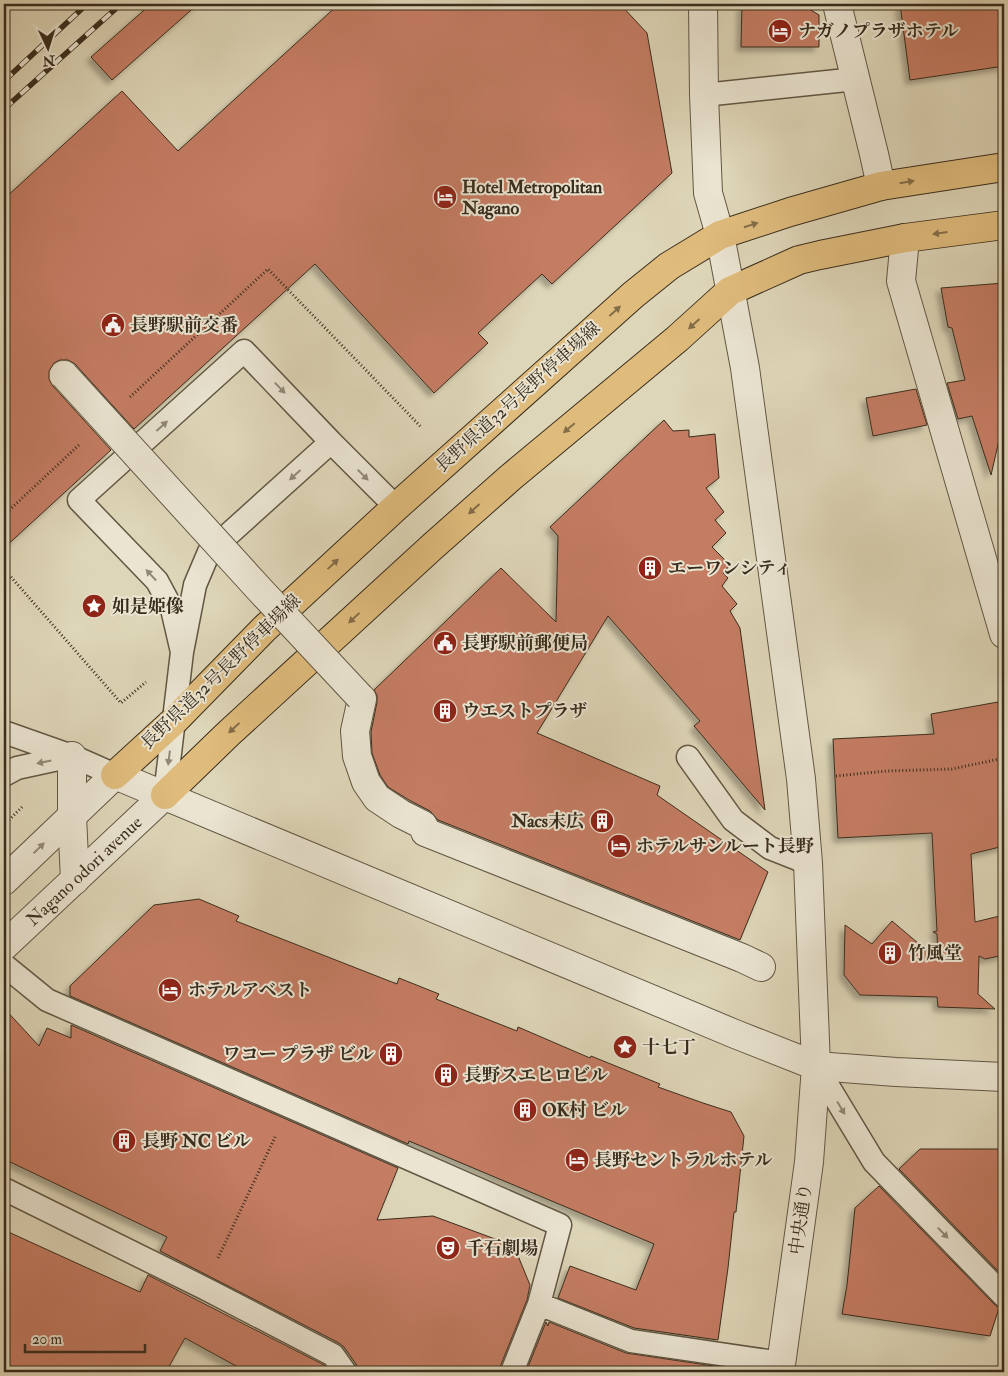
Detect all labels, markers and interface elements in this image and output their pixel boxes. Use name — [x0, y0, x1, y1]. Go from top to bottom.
hotel icon: ナガノプラザホテル — [767, 18, 793, 44]
place label: ナガノプラザホテル — [798, 20, 959, 43]
north arrow — [22, 22, 72, 72]
text: N — [42, 51, 57, 69]
place label: Hotel Metropolitan Nagano — [461, 176, 603, 220]
one-way arrow — [899, 178, 915, 186]
hotel icon: Hotel Metropolitan Nagano — [432, 184, 458, 210]
one-way arrow — [743, 221, 758, 228]
one-way arrow — [932, 229, 948, 237]
one-way arrow — [608, 305, 620, 317]
public building icon: 長野駅前交番 — [100, 312, 126, 338]
place label: 長野駅前交番 — [130, 314, 238, 337]
street label: 長野県道32号長野停車場線 — [431, 317, 605, 477]
one-way arrow — [688, 318, 700, 330]
one-way arrow — [273, 382, 285, 394]
one-way arrow — [155, 420, 167, 432]
one-way arrow — [563, 423, 576, 434]
one-way arrow — [357, 468, 369, 480]
one-way arrow — [288, 469, 301, 480]
one-way arrow — [469, 503, 481, 515]
building icon: エーワンシティ — [637, 555, 663, 581]
place label: エーワンシティ — [668, 557, 792, 580]
one-way arrow — [327, 558, 339, 570]
one-way arrow — [145, 570, 157, 582]
street label: 長野県道32号長野停車場線 — [136, 589, 306, 755]
place icon: 如是姫像 — [81, 593, 107, 619]
place label: 如是姫像 — [112, 595, 184, 618]
one-way arrow — [348, 612, 360, 624]
public building icon: 長野駅前郵便局 — [432, 630, 458, 656]
place label: 長野駅前郵便局 — [462, 632, 588, 655]
building icon: ウエストプラザ — [432, 698, 458, 724]
place label: ウエストプラザ — [462, 700, 587, 723]
one-way arrow — [229, 722, 241, 734]
one-way arrow — [165, 750, 173, 766]
one-way arrow — [35, 759, 51, 767]
building icon: Nacs末広 — [589, 808, 615, 834]
street label: Nagano odori avenue — [21, 810, 147, 931]
place label: Nacs末広 — [510, 810, 584, 833]
hotel icon: ホテルサンルート長野 — [606, 833, 632, 859]
place label: ホテルサンルート長野 — [636, 835, 815, 858]
one-way arrow — [33, 842, 45, 854]
building icon: 竹風堂 — [877, 940, 903, 966]
place label: 竹風堂 — [908, 942, 962, 965]
hotel icon: ホテルアベスト — [157, 977, 183, 1003]
place label: ホテルアベスト — [188, 979, 312, 1002]
place icon: 十七丁 — [612, 1034, 638, 1060]
place label: 十七丁 — [642, 1036, 696, 1059]
building icon: ワコー プラザ ビル — [378, 1041, 404, 1067]
place label: ワコー プラザ ビル — [222, 1043, 374, 1066]
building icon: 長野スエヒロビル — [433, 1062, 459, 1088]
place label: 長野スエヒロビル — [464, 1064, 608, 1087]
building icon: OK村 ビル — [512, 1097, 538, 1123]
place label: OK村 ビル — [542, 1099, 627, 1122]
one-way arrow — [837, 1101, 846, 1114]
building icon: 長野 NC ビル — [111, 1128, 137, 1154]
place label: 長野 NC ビル — [142, 1130, 251, 1153]
hotel icon: 長野セントラルホテル — [564, 1147, 590, 1173]
place label: 長野セントラルホテル — [594, 1149, 773, 1172]
street label: 中央通り — [785, 1182, 817, 1256]
one-way arrow — [937, 1227, 949, 1239]
theatre icon: 千石劇場 — [435, 1235, 461, 1261]
place label: 千石劇場 — [466, 1237, 538, 1260]
scale bar — [25, 1321, 145, 1353]
text: 20 m — [32, 1330, 62, 1349]

